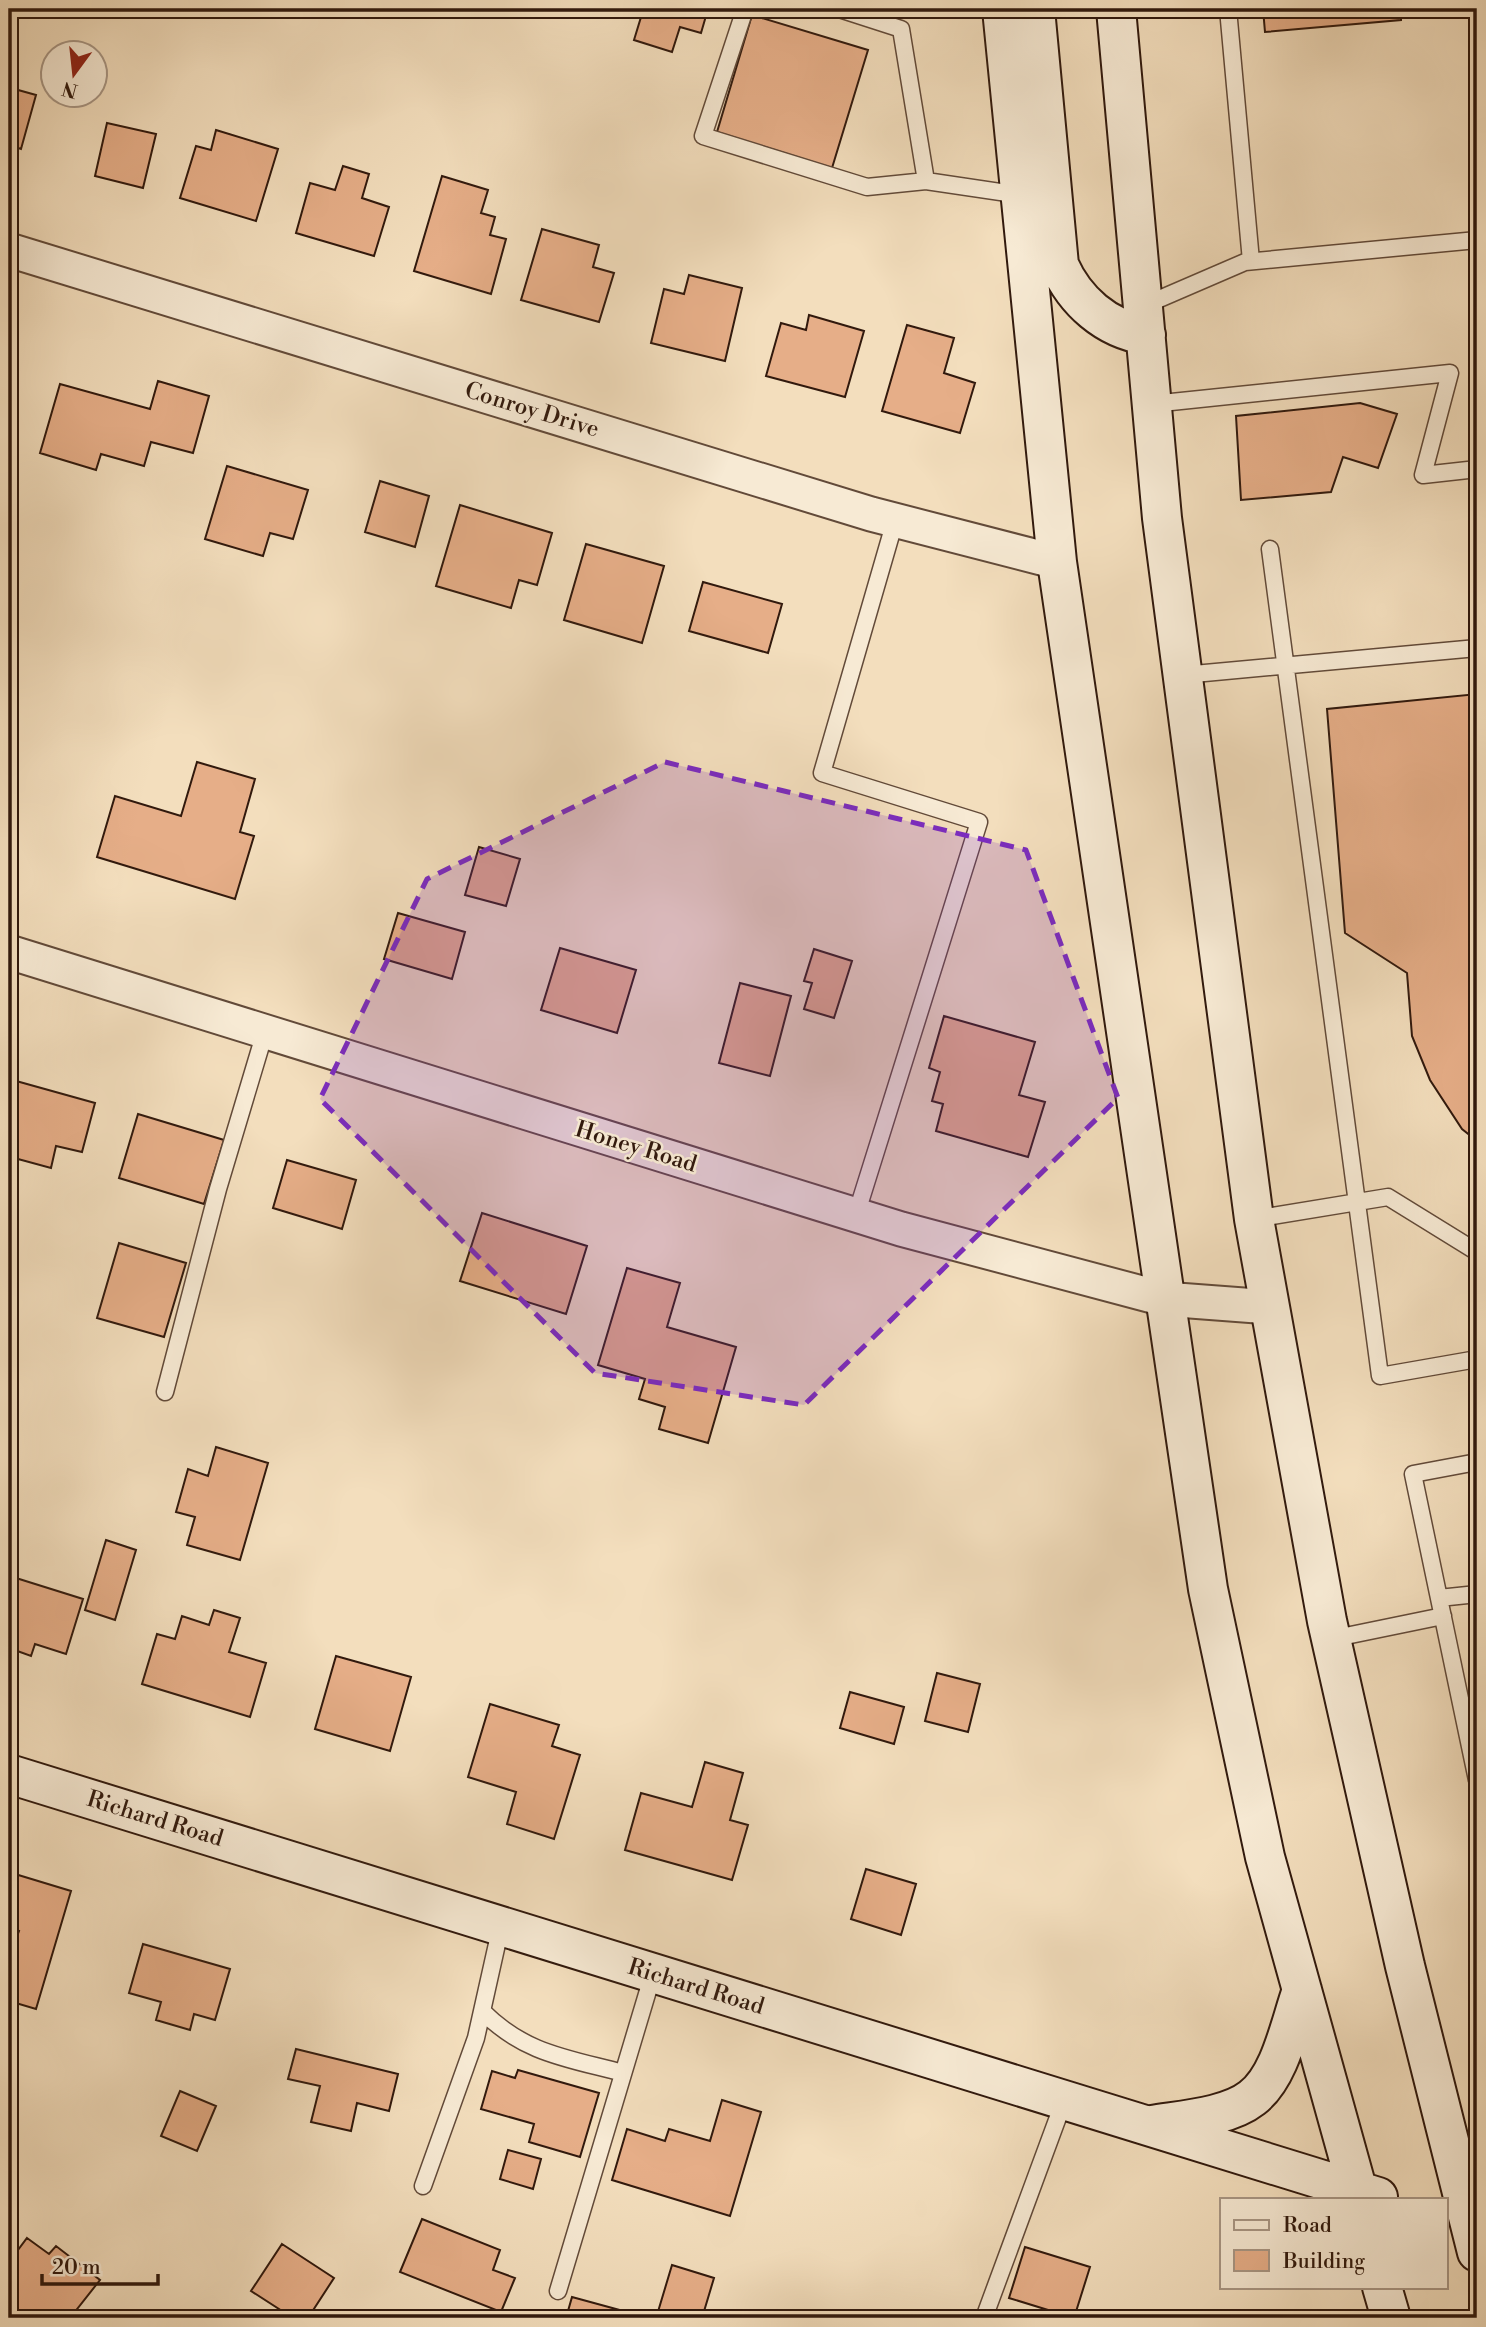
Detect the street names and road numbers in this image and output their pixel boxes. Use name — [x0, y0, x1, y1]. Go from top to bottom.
street label: Conroy Drive — [461, 376, 603, 444]
street label: Honey Road — [572, 1115, 700, 1179]
street label: Richard Road — [83, 1785, 227, 1853]
street label: Richard Road — [624, 1953, 768, 2021]

